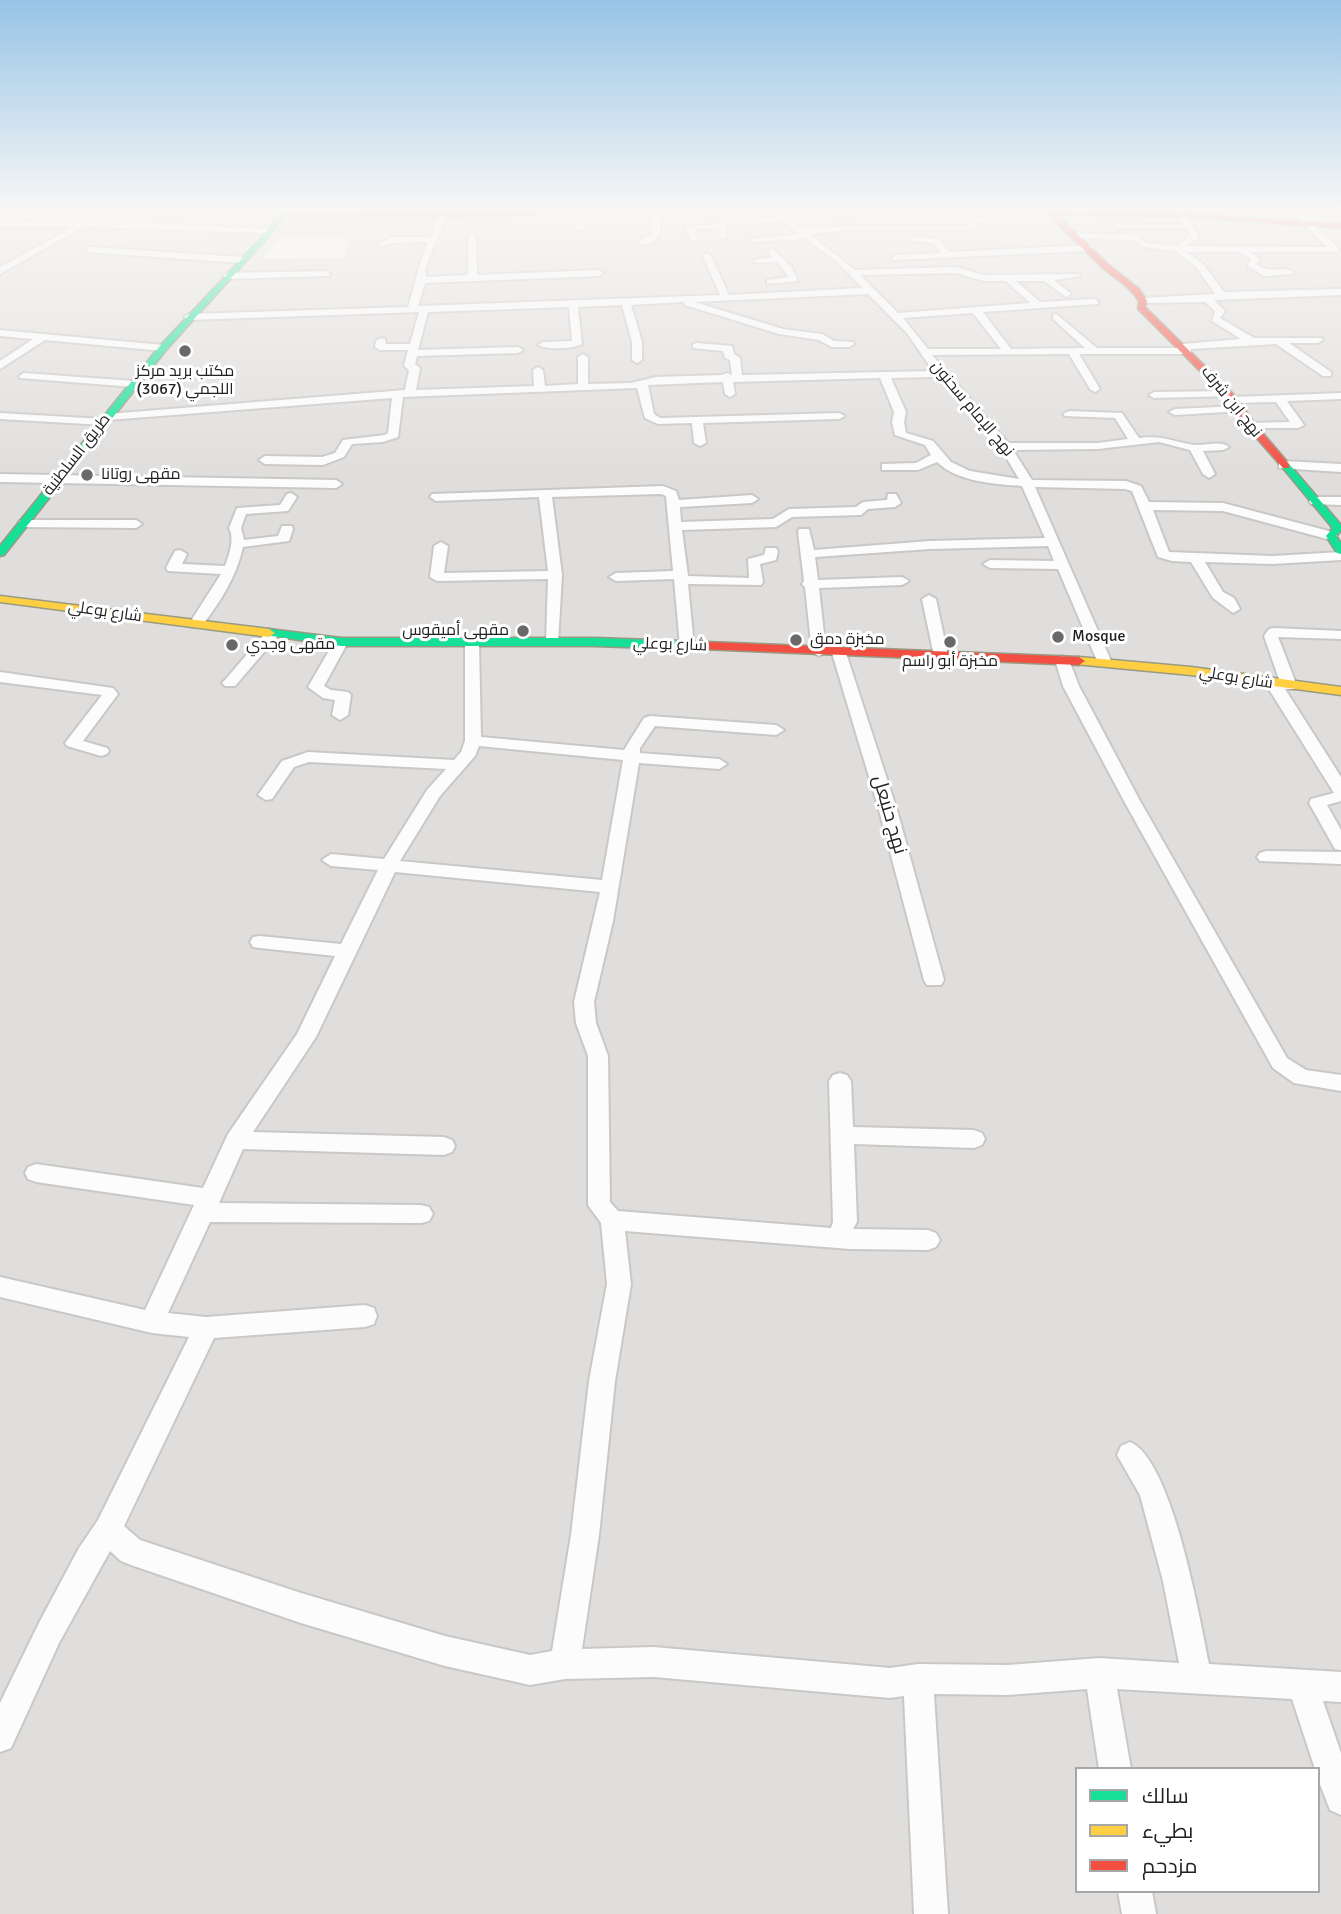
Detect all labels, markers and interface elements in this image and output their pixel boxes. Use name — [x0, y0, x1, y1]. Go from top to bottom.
marker: مكتب بريد مركز اللجمي (3067) — [177, 343, 193, 359]
street label: نهج الإمام سحنون — [926, 357, 1018, 461]
place label: مكتب بريد مركز اللجمي (3067) — [136, 362, 234, 400]
street label: نهج ابن شرف — [1196, 363, 1266, 441]
street label: طريق السلطنية — [39, 410, 115, 500]
place label: مقهى روتانا — [101, 465, 181, 485]
marker: مقهى روتانا — [79, 467, 95, 483]
street label: شارع بوعلي — [67, 597, 143, 627]
place label: مقهى أميقوس — [402, 621, 509, 641]
marker: مقهى أميقوس — [515, 623, 531, 639]
place label: Mosque — [1072, 627, 1125, 647]
marker: Mosque — [1050, 629, 1066, 645]
place label: مخبزة دمق — [810, 630, 885, 650]
marker: مخبزة دمق — [788, 632, 804, 648]
street label: شارع بوعلي — [633, 634, 707, 656]
marker: مخبزة أبو راسم — [942, 634, 958, 650]
place label: مقهى وجدي — [246, 635, 335, 655]
marker: مقهى وجدي — [224, 637, 240, 653]
place label: مخبزة أبو راسم — [902, 652, 998, 672]
street label: شارع بوعلي — [1198, 663, 1274, 693]
street label: نهج حنبعل — [867, 773, 911, 857]
legend — [1075, 1767, 1320, 1893]
text: سالك — [1142, 1783, 1189, 1809]
text: بطيء — [1142, 1818, 1193, 1844]
text: مزدحم — [1142, 1853, 1197, 1879]

